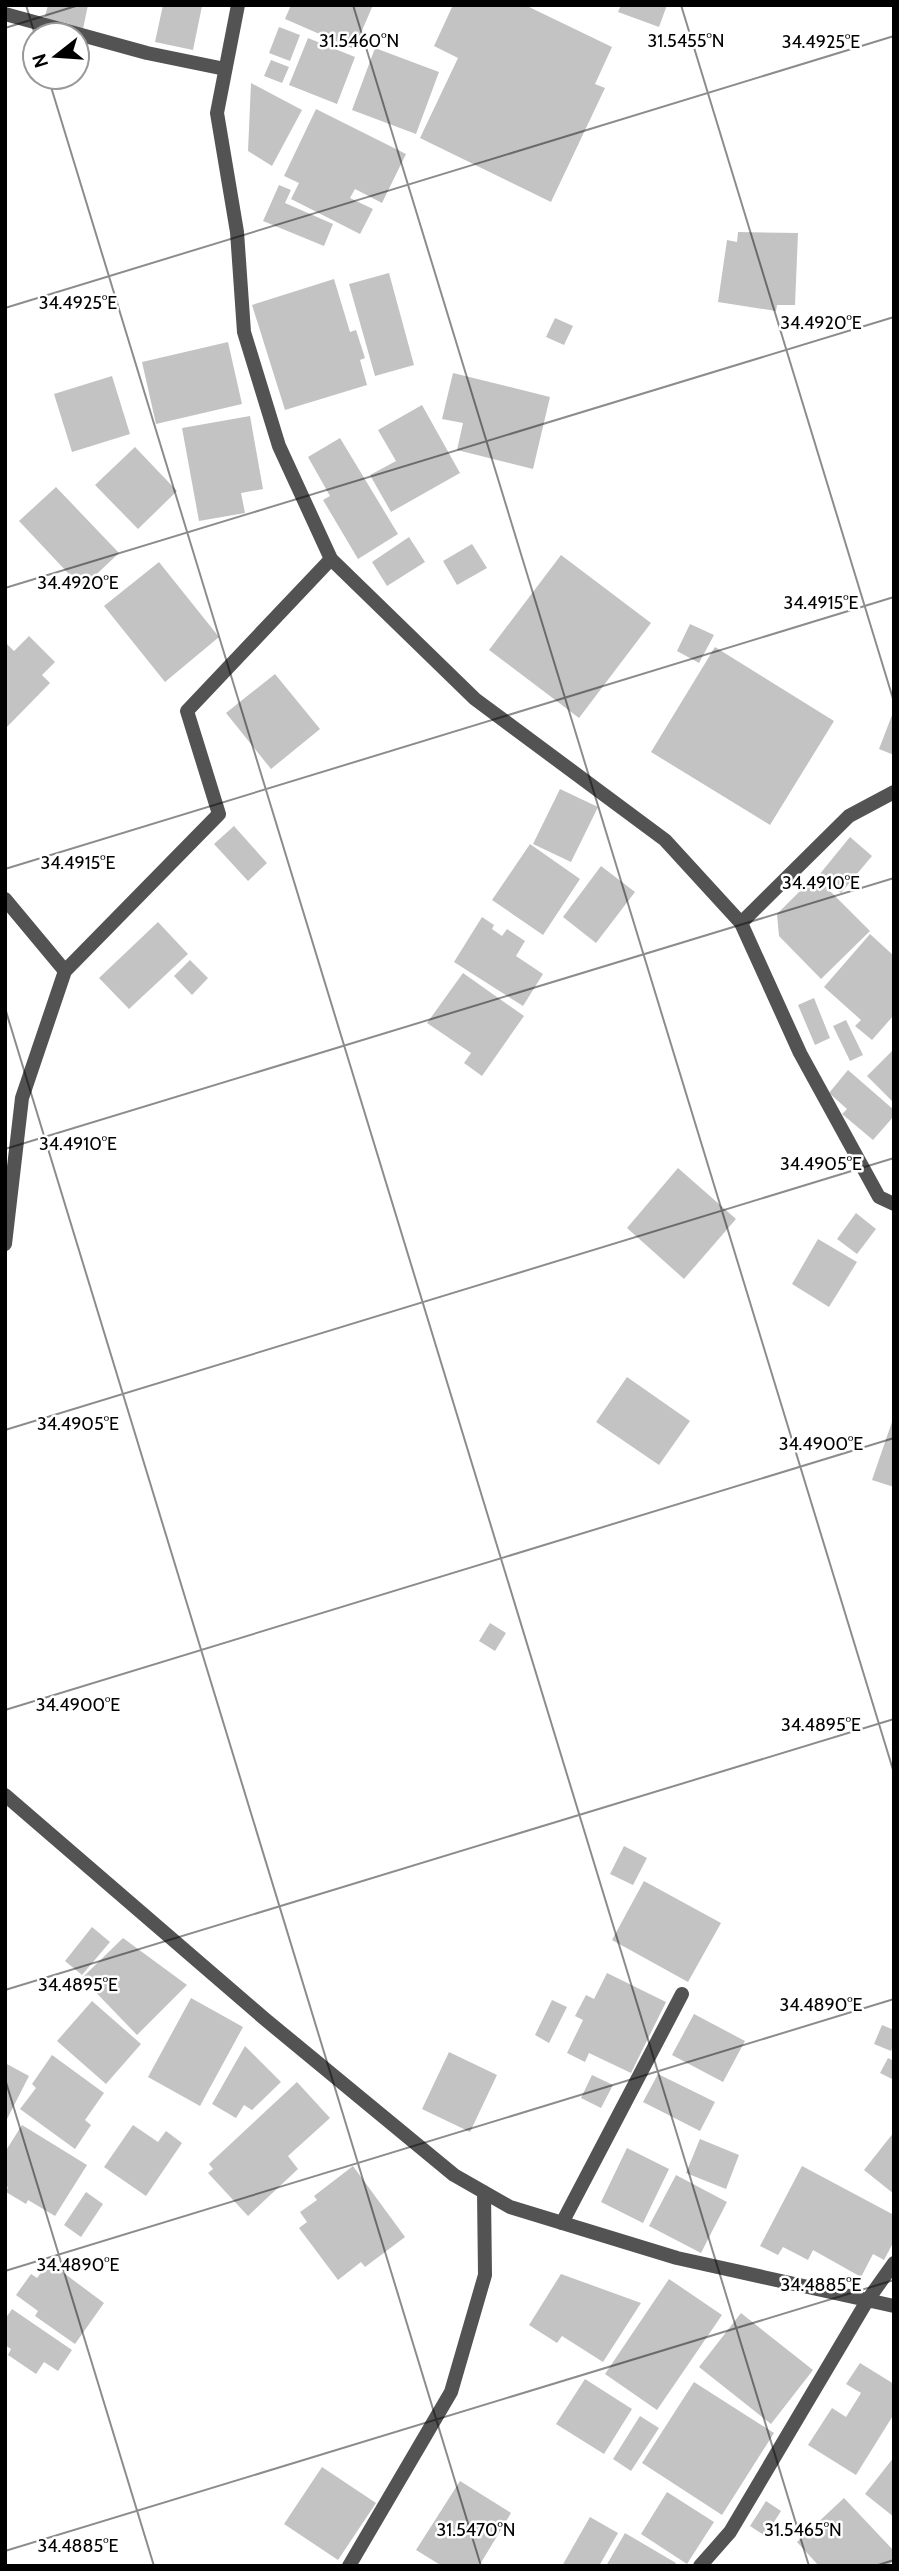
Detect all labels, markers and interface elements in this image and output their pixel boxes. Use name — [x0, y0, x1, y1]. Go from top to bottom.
north arrow — [21, 21, 91, 91]
text: 31.5460°N — [319, 30, 399, 52]
text: 31.5455°N — [648, 30, 724, 52]
text: 34.4925°E — [782, 31, 860, 53]
text: N — [27, 51, 53, 71]
text: 34.4925°E — [39, 292, 117, 314]
text: 34.4920°E — [780, 312, 862, 334]
text: 34.4920°E — [37, 572, 119, 594]
text: 34.4915°E — [783, 592, 859, 614]
text: 34.4915°E — [40, 852, 116, 874]
text: 34.4910°E — [782, 872, 860, 894]
text: 34.4910°E — [39, 1133, 117, 1155]
text: 34.4905°E — [780, 1153, 862, 1175]
text: 34.4905°E — [37, 1413, 119, 1435]
text: 34.4900°E — [779, 1433, 863, 1455]
text: 34.4900°E — [36, 1694, 120, 1716]
text: 34.4895°E — [781, 1714, 861, 1736]
text: 34.4895°E — [38, 1974, 118, 1996]
text: 34.4890°E — [780, 1994, 862, 2016]
text: 34.4890°E — [37, 2254, 119, 2276]
text: 34.4885°E — [781, 2274, 861, 2296]
text: 31.5470°N — [437, 2519, 515, 2541]
text: 31.5465°N — [764, 2519, 842, 2541]
text: 34.4885°E — [38, 2535, 118, 2557]

